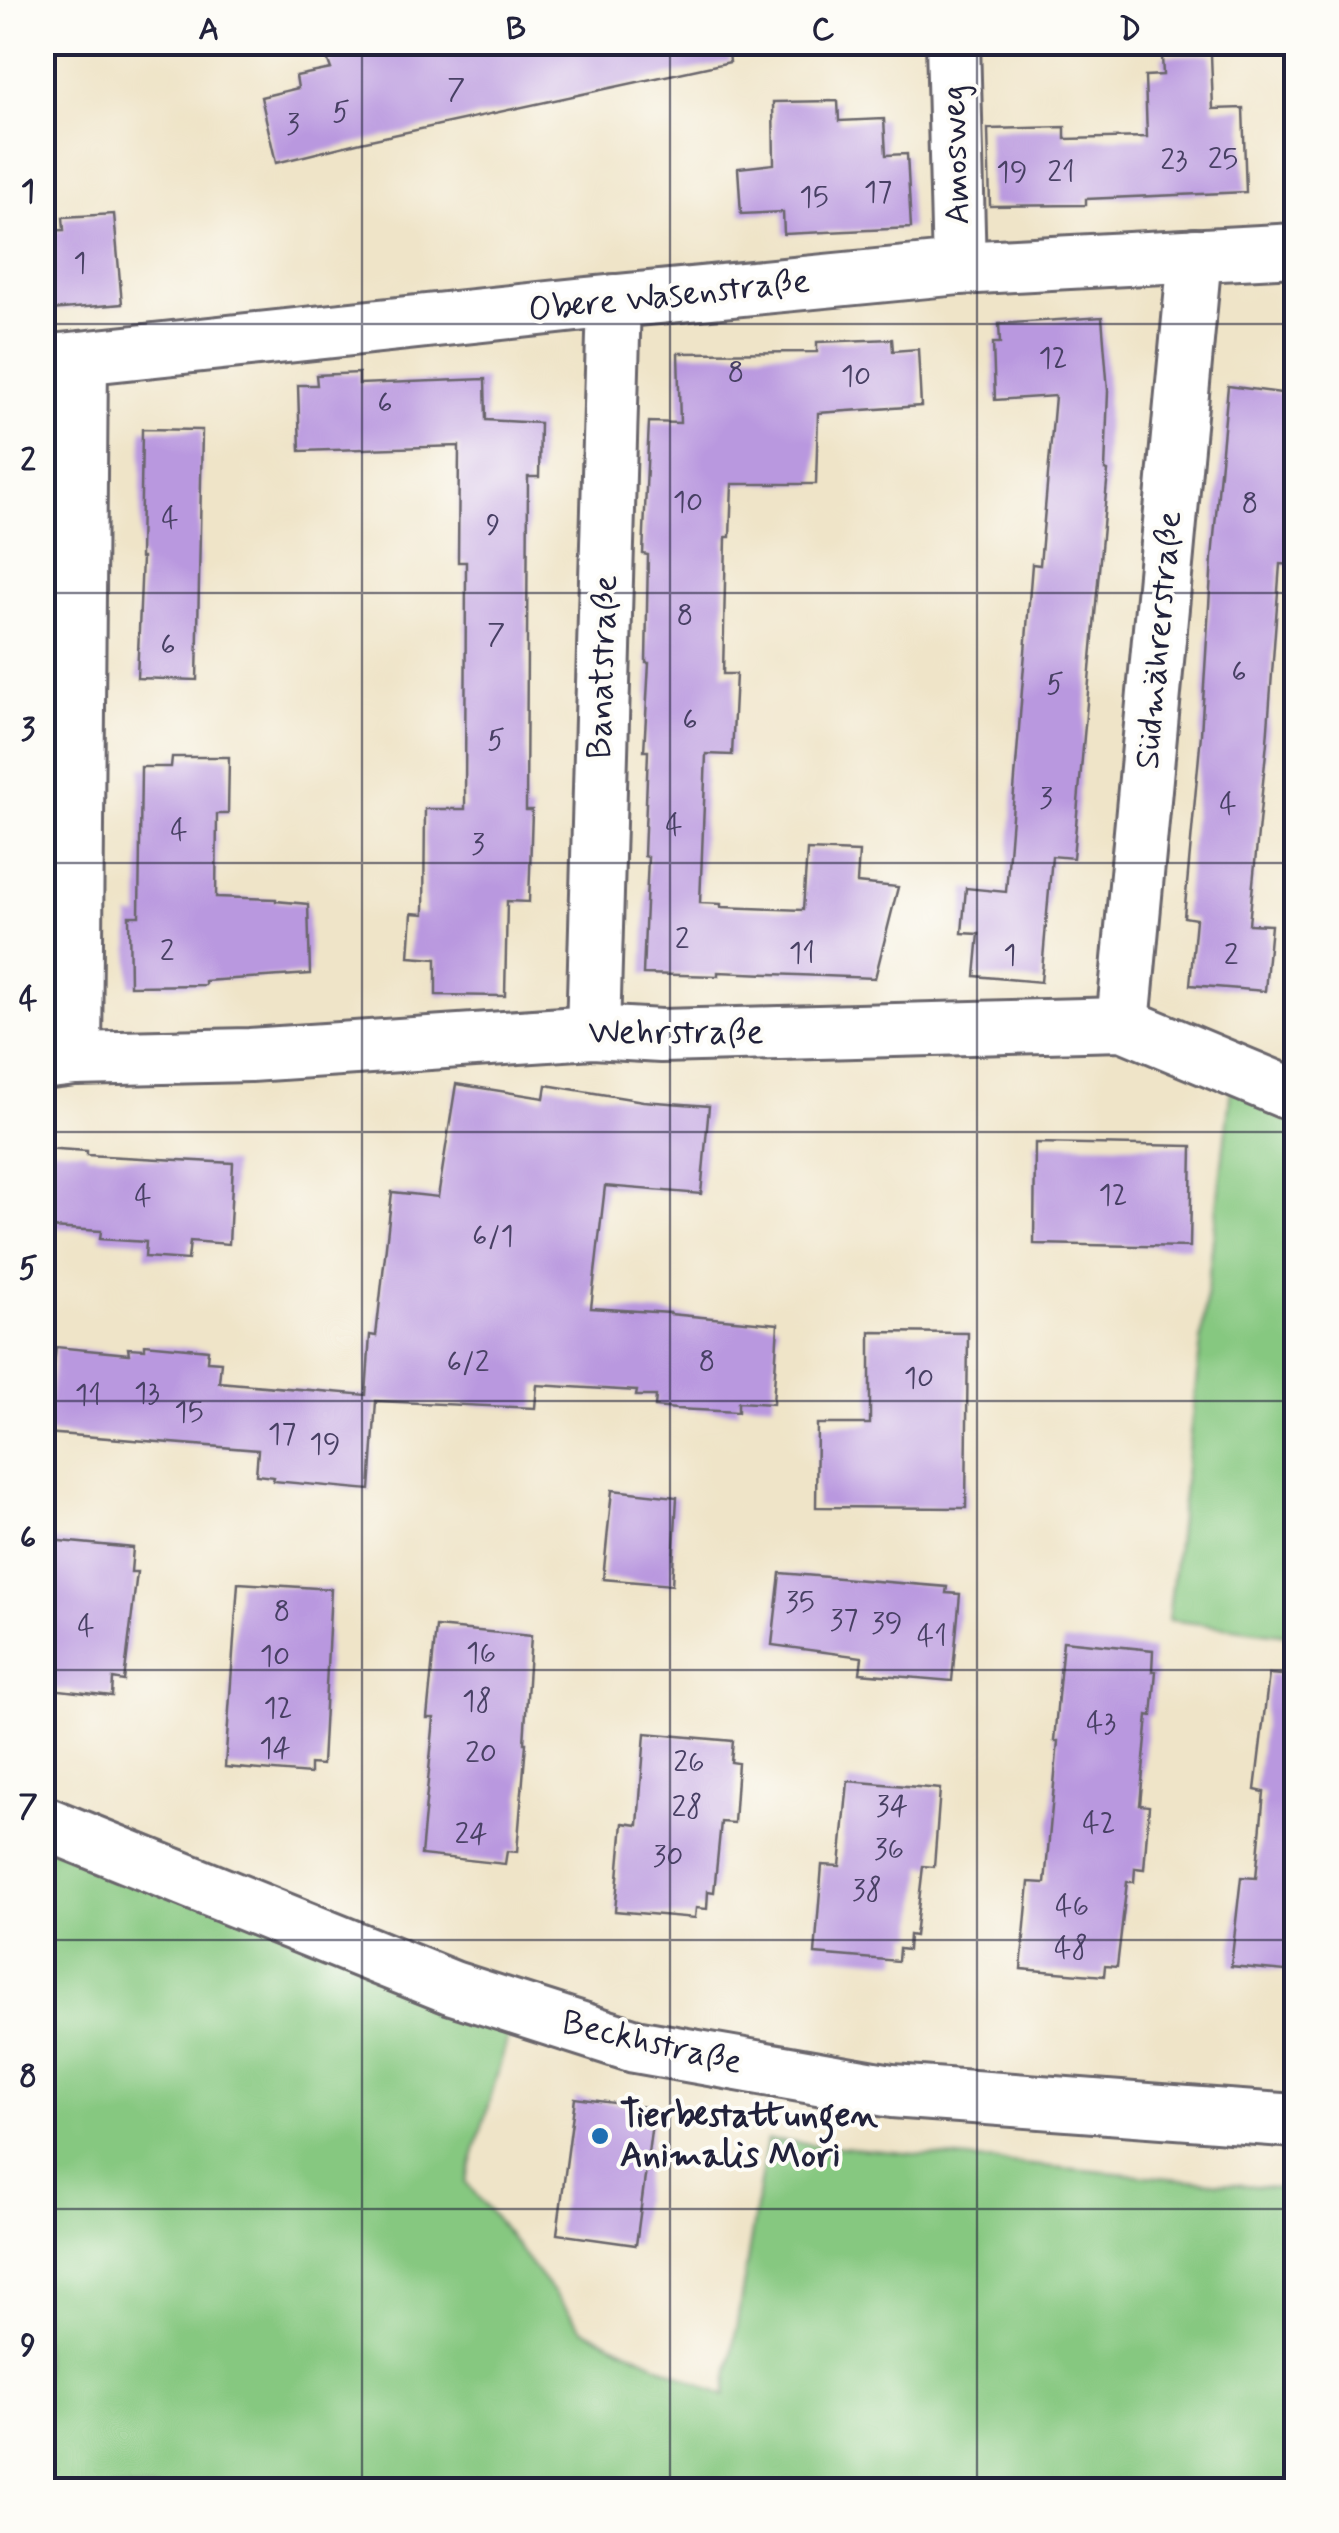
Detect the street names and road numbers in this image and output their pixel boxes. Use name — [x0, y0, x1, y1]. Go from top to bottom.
street label: Amosweg — [931, 84, 981, 226]
street label: Obere Wasenstraße — [526, 258, 812, 334]
street label: Südmährerstraße — [1125, 509, 1193, 771]
street label: Banatstraße — [577, 574, 629, 760]
street label: Wehrstraße — [588, 1010, 764, 1056]
street label: Beckhstraße — [557, 2000, 747, 2086]

